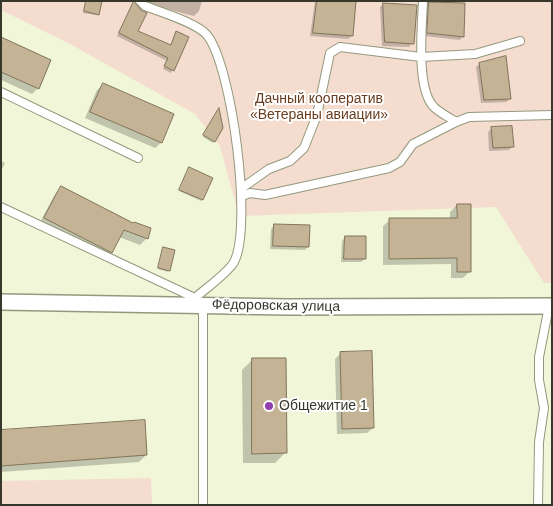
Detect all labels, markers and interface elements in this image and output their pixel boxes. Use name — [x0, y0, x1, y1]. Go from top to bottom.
park label: Дачный кооператив «Ветераны авиации» — [250, 91, 388, 124]
street label: Фёдоровская улица — [212, 296, 340, 316]
place label: Общежитие 1 — [279, 398, 368, 414]
marker: Общежитие 1 — [263, 400, 275, 412]

